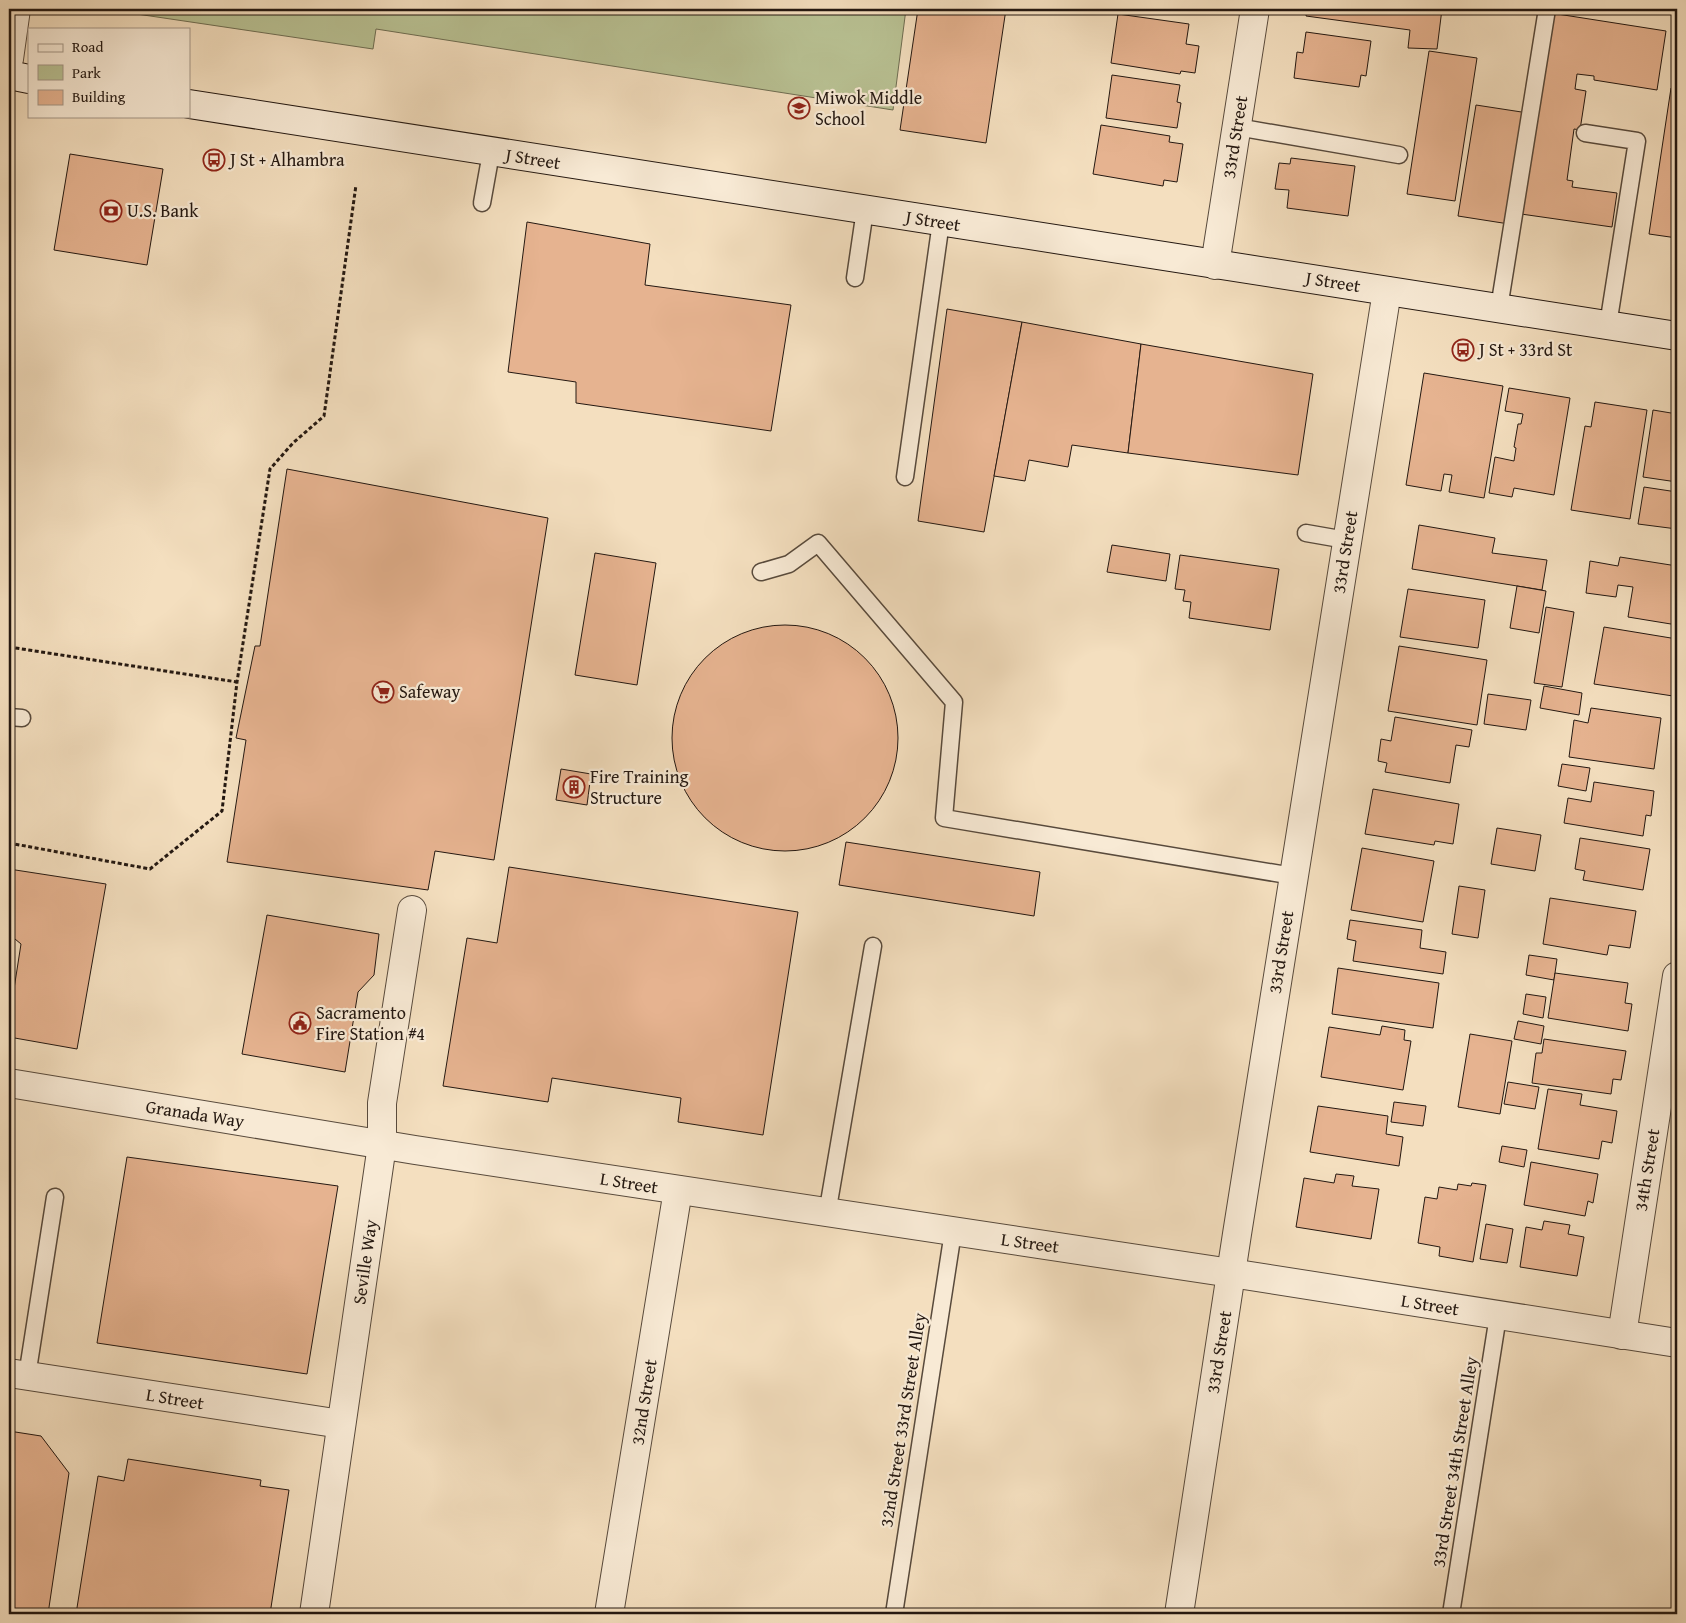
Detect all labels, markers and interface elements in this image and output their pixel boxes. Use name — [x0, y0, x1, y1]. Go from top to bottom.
legend — [28, 28, 190, 118]
text: Road — [72, 36, 103, 57]
text: Park — [72, 62, 101, 83]
place label: Miwok Middle School — [815, 84, 922, 132]
text: Building — [72, 86, 126, 107]
street label: 33rd Street — [1215, 93, 1254, 180]
school or university icon: Miwok Middle School — [787, 96, 811, 120]
street label: J Street — [502, 141, 563, 176]
place label: J St + Alhambra — [228, 146, 345, 173]
bus stop icon: J St + Alhambra — [202, 148, 226, 172]
place label: U.S. Bank — [127, 197, 199, 224]
bank icon: U.S. Bank — [99, 199, 123, 223]
street label: J Street — [902, 203, 963, 238]
street label: J Street — [1302, 264, 1363, 299]
place label: J St + 33rd St — [1477, 336, 1573, 363]
bus stop icon: J St + 33rd St — [1451, 338, 1475, 362]
street label: 33rd Street — [1325, 508, 1364, 595]
place label: Safeway — [399, 678, 461, 705]
supermarket icon: Safeway — [371, 680, 395, 704]
place label: Fire Training Structure — [590, 763, 689, 811]
building icon: Fire Training Structure — [562, 775, 586, 799]
street label: 33rd Street — [1261, 908, 1300, 995]
place label: Sacramento Fire Station #4 — [316, 999, 425, 1047]
public building icon: Sacramento Fire Station #4 — [288, 1011, 312, 1035]
street label: Granada Way — [144, 1092, 246, 1135]
street label: 34th Street — [1627, 1126, 1666, 1213]
street label: L Street — [598, 1165, 661, 1200]
street label: Seville Way — [345, 1218, 384, 1306]
street label: L Street — [999, 1225, 1061, 1260]
street label: L Street — [1399, 1287, 1462, 1322]
street label: 33rd Street — [1199, 1308, 1238, 1395]
street label: 32nd Street 33rd Street Alley — [872, 1311, 933, 1529]
street label: 33rd Street 34th Street Alley — [1424, 1354, 1485, 1569]
street label: 32nd Street — [623, 1356, 664, 1447]
street label: L Street — [144, 1381, 207, 1416]

